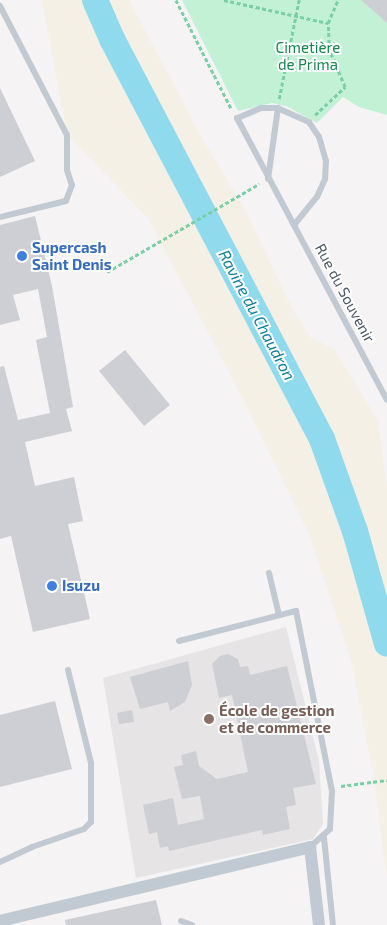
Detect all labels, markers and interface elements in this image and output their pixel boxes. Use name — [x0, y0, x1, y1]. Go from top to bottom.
park label: Cimetière de Prima — [276, 38, 340, 73]
place label: Supercash Saint Denis — [32, 238, 112, 273]
street label: Rue du Souvenir — [311, 240, 379, 346]
water label: Ravine du Chaudron — [215, 247, 299, 383]
marker: Supercash Saint Denis — [16, 250, 28, 262]
place label: Isuzu — [62, 577, 100, 595]
marker: Isuzu — [46, 580, 58, 592]
place label: École de gestion et de commerce — [219, 701, 335, 736]
marker: École de gestion et de commerce — [203, 713, 215, 725]

